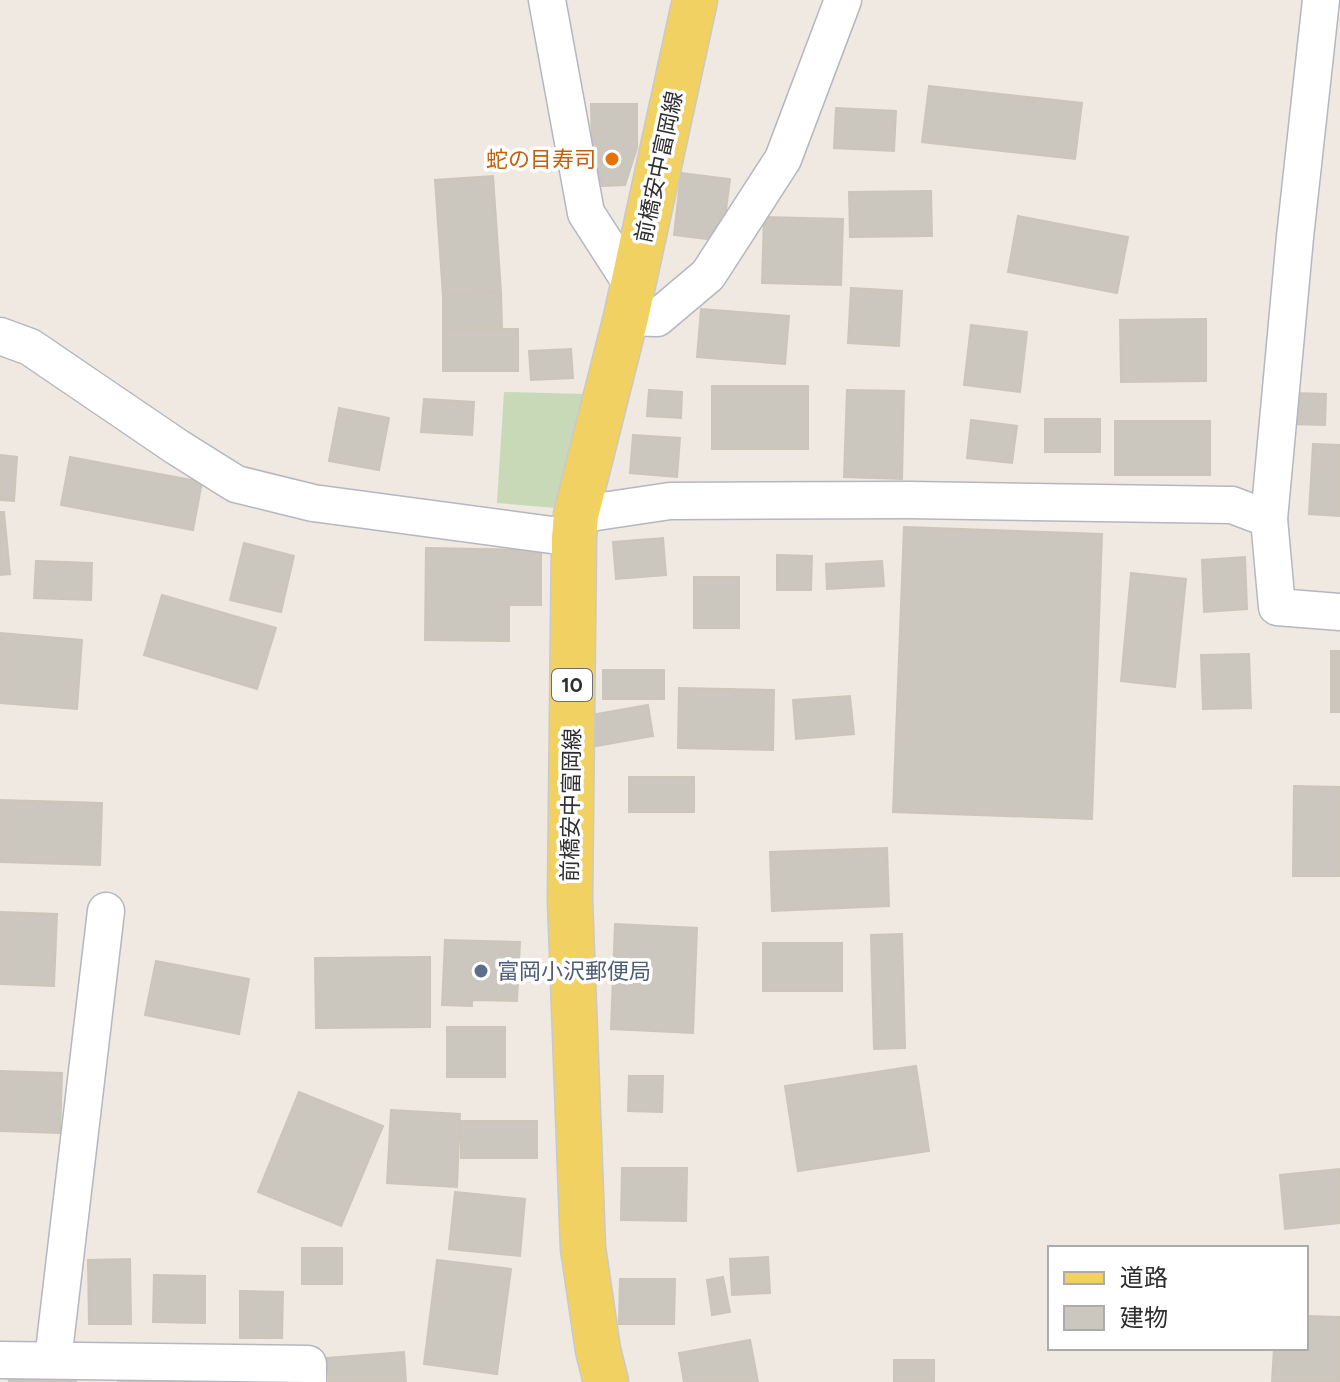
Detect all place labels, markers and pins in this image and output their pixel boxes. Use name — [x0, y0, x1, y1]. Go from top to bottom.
place label: 蛇の目寿司 — [486, 146, 596, 173]
marker: 蛇の目寿司 — [603, 150, 621, 168]
place label: 富岡小沢郵便局 — [497, 958, 651, 985]
marker: 富岡小沢郵便局 — [472, 962, 490, 980]

